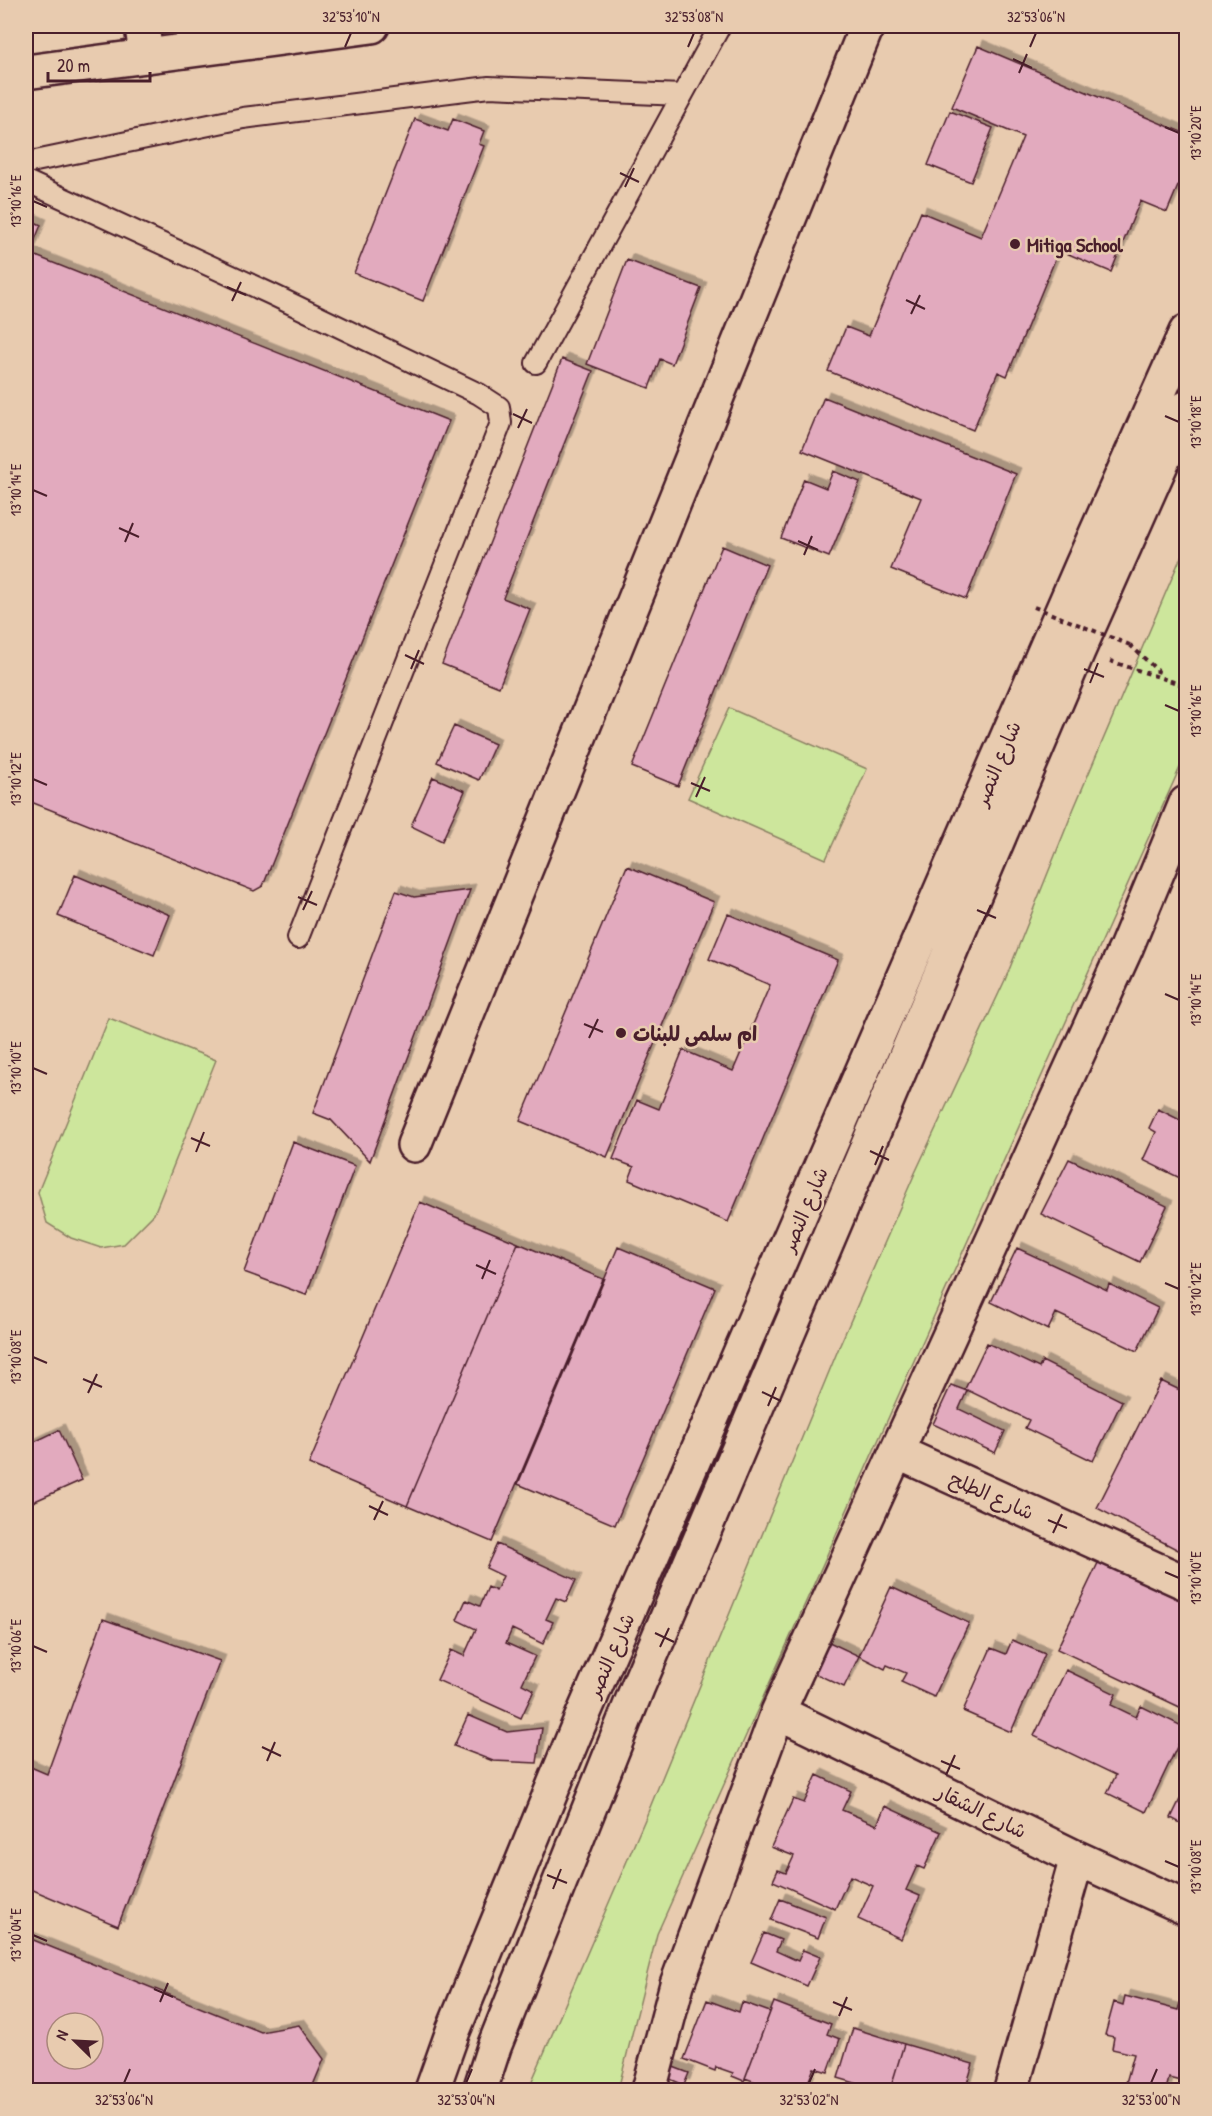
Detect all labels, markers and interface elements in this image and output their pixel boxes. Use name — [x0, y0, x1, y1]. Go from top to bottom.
text: 32°53'10"N — [322, 6, 380, 27]
text: 32°53'08"N — [665, 6, 723, 27]
text: 32°53'06"N — [1007, 6, 1065, 27]
scale bar — [48, 45, 150, 83]
text: 20 m — [57, 53, 90, 78]
text: 13°10'20"E — [1185, 105, 1206, 161]
text: 13°10'16"E — [5, 174, 26, 227]
place label: Mitiga School — [1027, 231, 1124, 259]
marker: Mitiga School — [1008, 237, 1022, 251]
text: 13°10'18"E — [1185, 395, 1206, 449]
text: 13°10'14"E — [5, 463, 26, 516]
text: 13°10'16"E — [1185, 684, 1206, 737]
street label: شارع النصر — [966, 717, 1028, 812]
text: 13°10'12"E — [5, 752, 26, 806]
text: 13°10'14"E — [1185, 973, 1206, 1026]
place label: ام سلمى للبنات — [633, 1020, 757, 1049]
marker: ام سلمى للبنات — [614, 1026, 628, 1040]
text: 13°10'10"E — [5, 1041, 26, 1095]
street label: شارع النصر — [773, 1163, 835, 1258]
text: 13°10'12"E — [1185, 1262, 1206, 1316]
text: 13°10'08"E — [5, 1329, 26, 1384]
street label: شارع الطلح — [945, 1464, 1039, 1527]
text: 13°10'10"E — [1185, 1551, 1206, 1605]
street label: شارع النصر — [579, 1609, 641, 1704]
text: 13°10'06"E — [5, 1619, 26, 1673]
street label: شارع الشقار — [930, 1777, 1031, 1845]
text: 13°10'08"E — [1185, 1839, 1206, 1894]
text: 13°10'04"E — [5, 1908, 26, 1962]
north arrow — [45, 2011, 105, 2071]
text: N — [50, 2026, 73, 2043]
text: 32°53'06"N — [95, 2089, 153, 2110]
text: 32°53'04"N — [437, 2089, 495, 2110]
text: 32°53'02"N — [779, 2089, 839, 2110]
text: 32°53'00"N — [1122, 2089, 1180, 2110]

